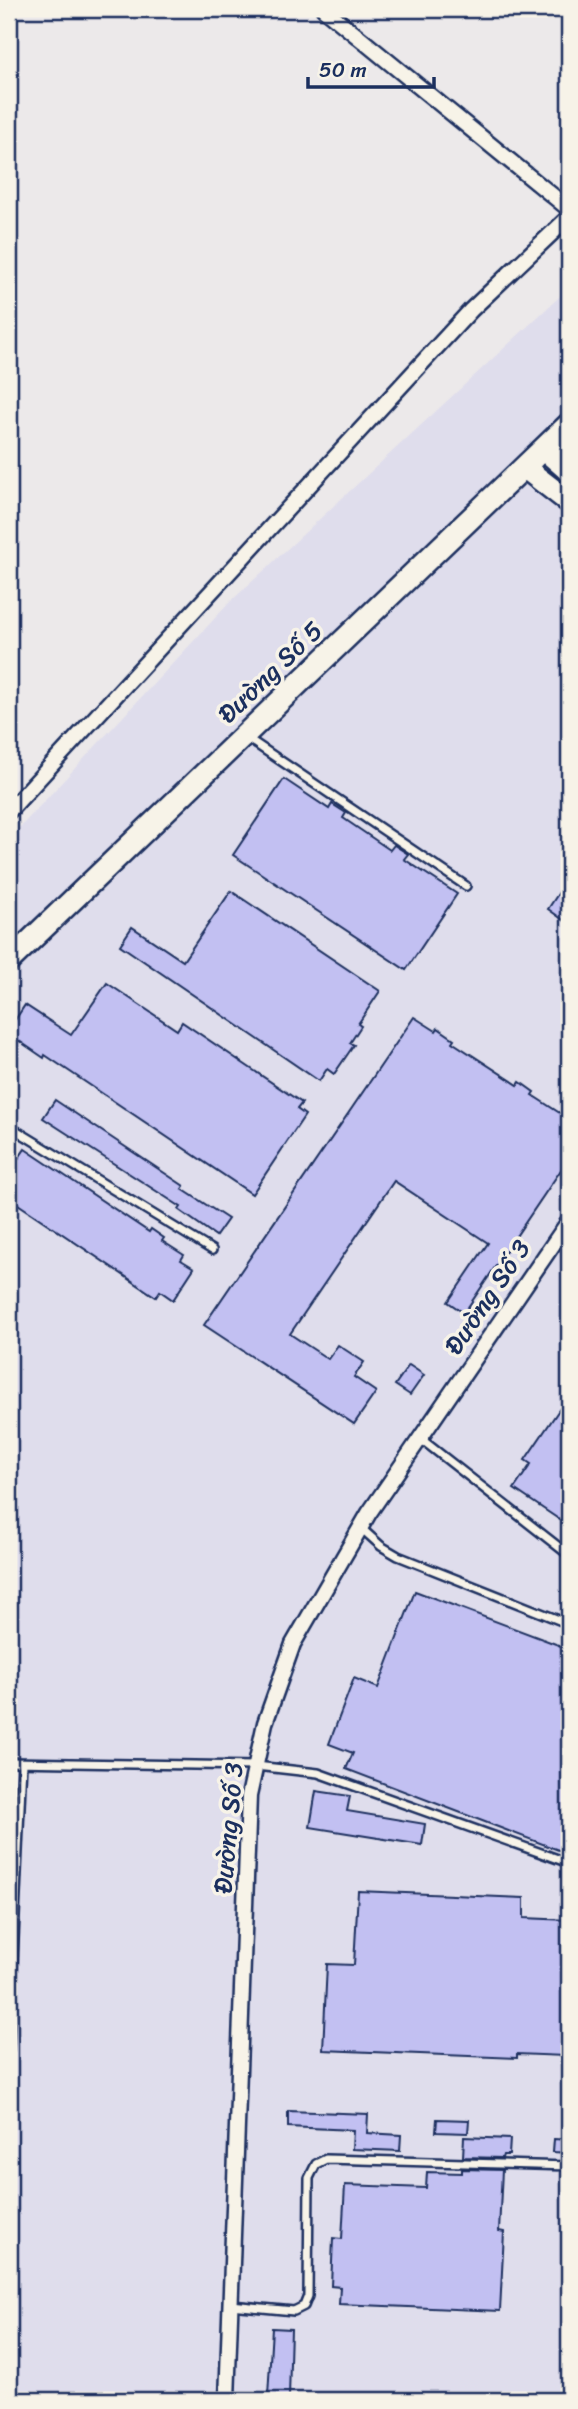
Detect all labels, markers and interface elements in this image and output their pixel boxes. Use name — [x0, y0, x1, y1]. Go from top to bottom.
scale bar — [308, 46, 434, 90]
text: 50 m — [319, 51, 367, 89]
street label: Đường Số 5 — [206, 609, 334, 735]
street label: Đường Số 3 — [431, 1230, 543, 1364]
street label: Đường Số 3 — [199, 1760, 257, 1896]

